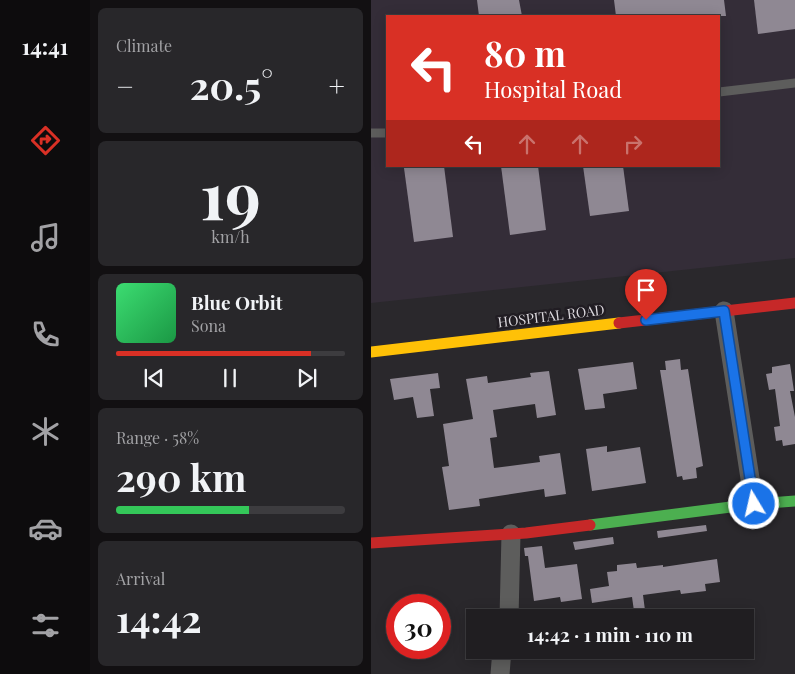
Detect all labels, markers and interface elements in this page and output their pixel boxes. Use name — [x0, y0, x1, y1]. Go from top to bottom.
text: 80 m — [484, 29, 566, 76]
text: 14:41 — [22, 31, 68, 61]
text: Climate — [116, 35, 172, 56]
icon: left — [401, 35, 466, 100]
text: 20.5° — [190, 59, 273, 110]
text: − — [116, 67, 134, 104]
text: + — [329, 67, 345, 104]
text: Hospital Road — [484, 74, 622, 104]
icon: directions — [28, 123, 63, 158]
icon: left — [460, 130, 488, 158]
icon: ahead — [513, 130, 541, 158]
icon: ahead — [566, 130, 594, 158]
icon: right — [619, 130, 647, 158]
text: 19 — [200, 150, 261, 236]
icon: music — [28, 220, 63, 255]
text: km/h — [211, 226, 250, 247]
pin — [625, 269, 667, 320]
icon: arrive — [632, 276, 660, 304]
text: Blue Orbit — [191, 289, 282, 315]
street label: HOSPITAL ROAD — [496, 300, 605, 331]
text: Sona — [191, 315, 226, 336]
icon: phone — [28, 317, 63, 352]
icon: previous — [140, 364, 168, 392]
icon: pause — [216, 364, 244, 392]
icon: next — [293, 364, 321, 392]
icon: climate — [28, 414, 63, 449]
text: Range · 58% — [116, 427, 199, 448]
text: 290 km — [116, 451, 246, 502]
position arrow — [727, 477, 779, 529]
icon: car — [28, 511, 63, 546]
text: Arrival — [116, 568, 165, 589]
text: 14:42 — [116, 592, 202, 643]
speed limit sign: 30 — [386, 594, 451, 659]
icon: filters — [28, 608, 63, 643]
text: 14:42 · 1 min · 110 m — [527, 621, 693, 647]

